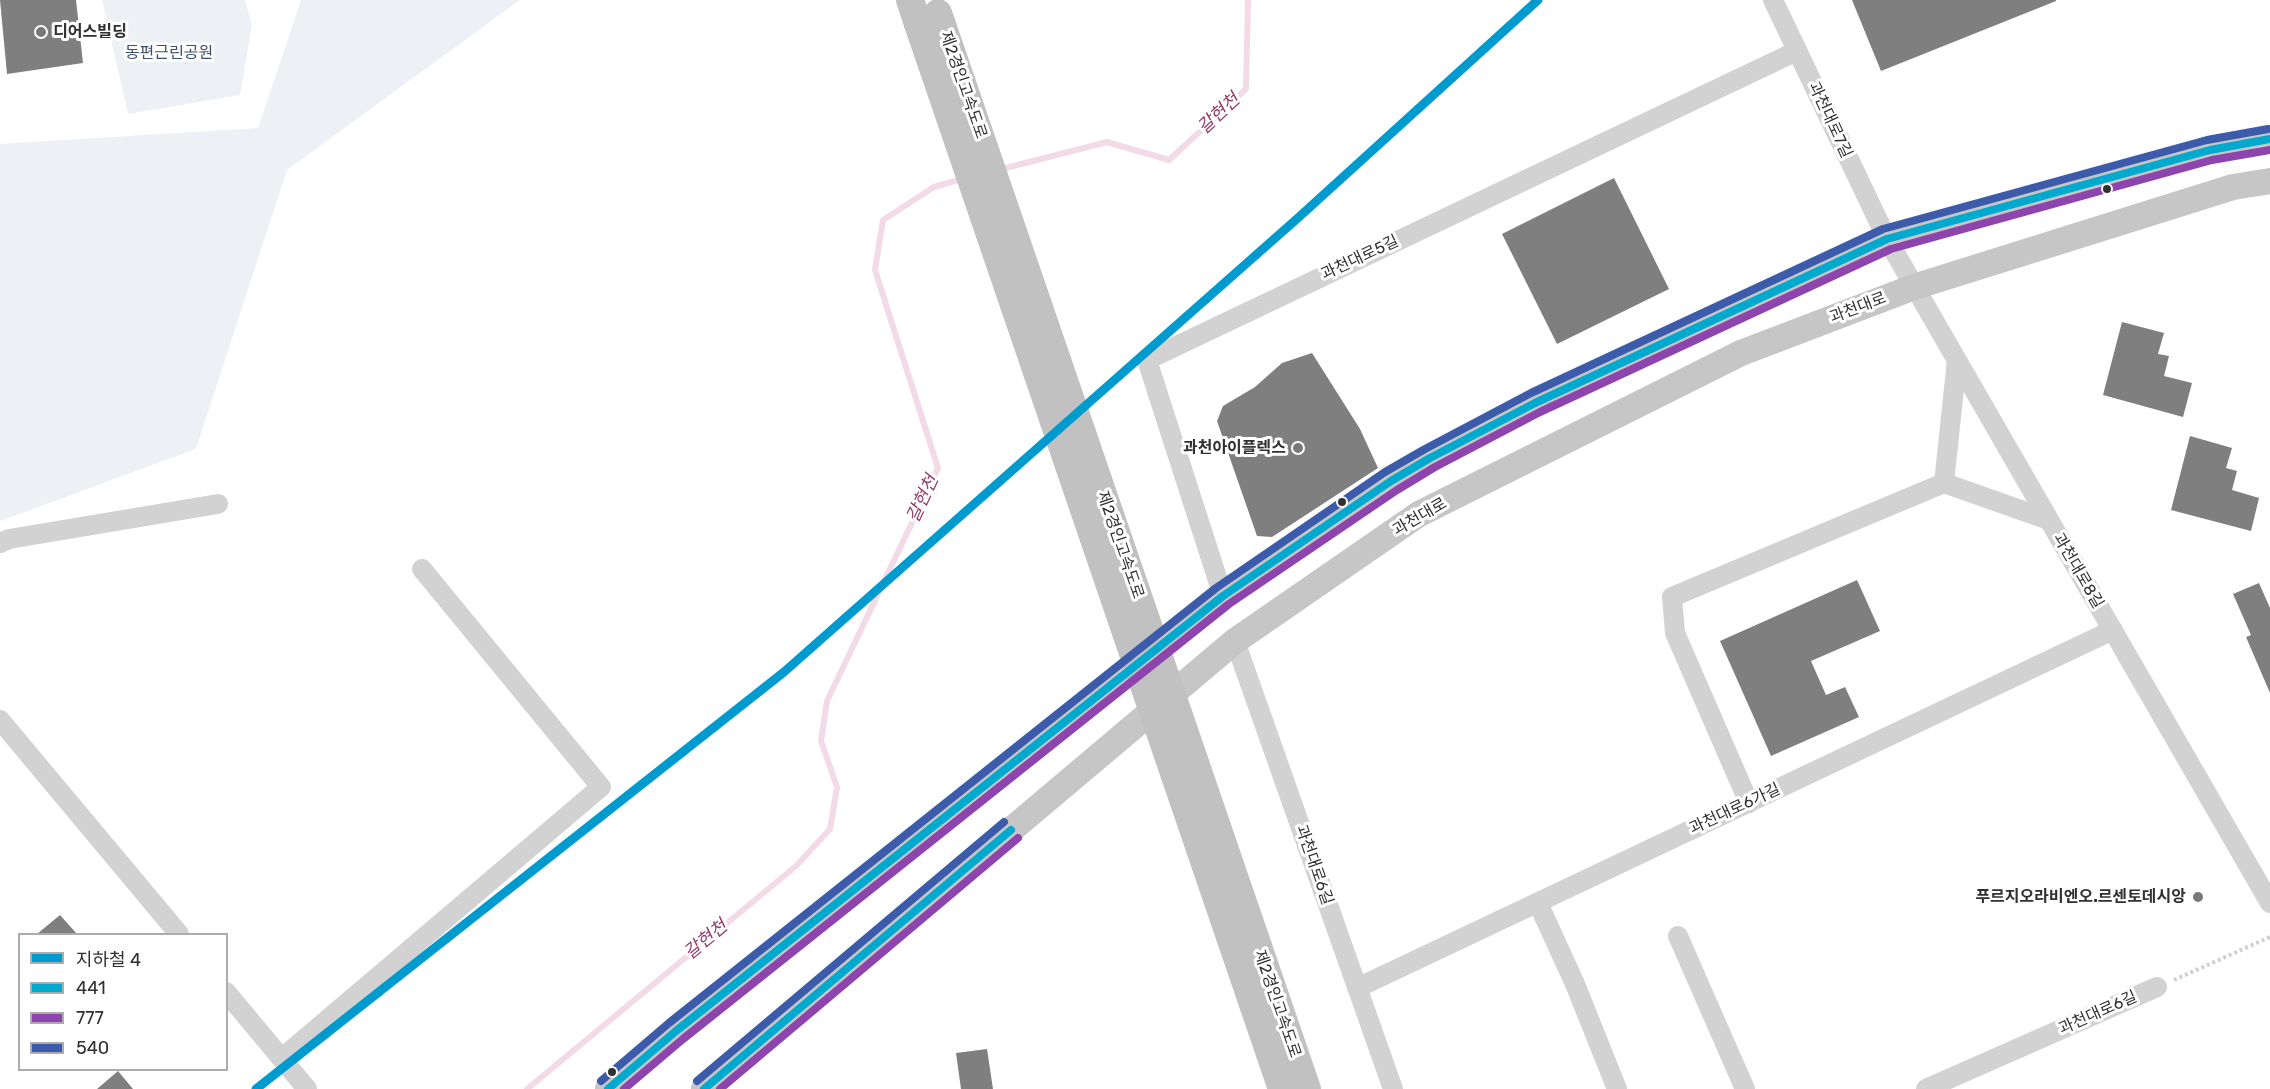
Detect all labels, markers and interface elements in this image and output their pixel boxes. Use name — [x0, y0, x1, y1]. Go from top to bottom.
place label: 디어스빌딩 — [53, 22, 127, 42]
marker: 디어스빌딩 — [34, 25, 48, 39]
street label: 제2경인고속도로 — [936, 29, 990, 141]
park label: 동편근린공원 — [125, 43, 213, 63]
street label: 과천대로7길 — [1804, 79, 1856, 161]
water label: 갈현천 — [1193, 89, 1245, 139]
unlabelled marker — [2101, 183, 2113, 195]
street label: 과천대로5길 — [1318, 232, 1402, 284]
street label: 과천대로 — [1827, 288, 1889, 328]
place label: 과천아이플렉스 — [1183, 438, 1286, 458]
marker: 과천아이플렉스 — [1291, 441, 1305, 455]
water label: 갈현천 — [903, 472, 943, 526]
street label: 제2경인고속도로 — [1093, 489, 1147, 601]
street label: 과천대로 — [1390, 494, 1450, 540]
unlabelled marker — [1336, 496, 1348, 508]
street label: 과천대로8길 — [2049, 530, 2107, 612]
street label: 과천대로6가길 — [1687, 780, 1783, 838]
street label: 과천대로6길 — [1291, 823, 1337, 907]
place label: 푸르지오라비엔오.르센토데시앙 — [1975, 887, 2186, 907]
marker: 푸르지오라비엔오.르센토데시앙 — [2191, 890, 2205, 904]
water label: 갈현천 — [680, 916, 732, 964]
legend — [18, 933, 228, 1071]
street label: 제2경인고속도로 — [1250, 948, 1304, 1060]
text: 지하철 4 — [76, 949, 141, 971]
text: 441 — [76, 977, 106, 999]
street label: 과천대로6길 — [2056, 987, 2140, 1039]
text: 777 — [76, 1007, 104, 1029]
text: 540 — [76, 1037, 109, 1059]
unlabelled marker — [606, 1066, 618, 1078]

